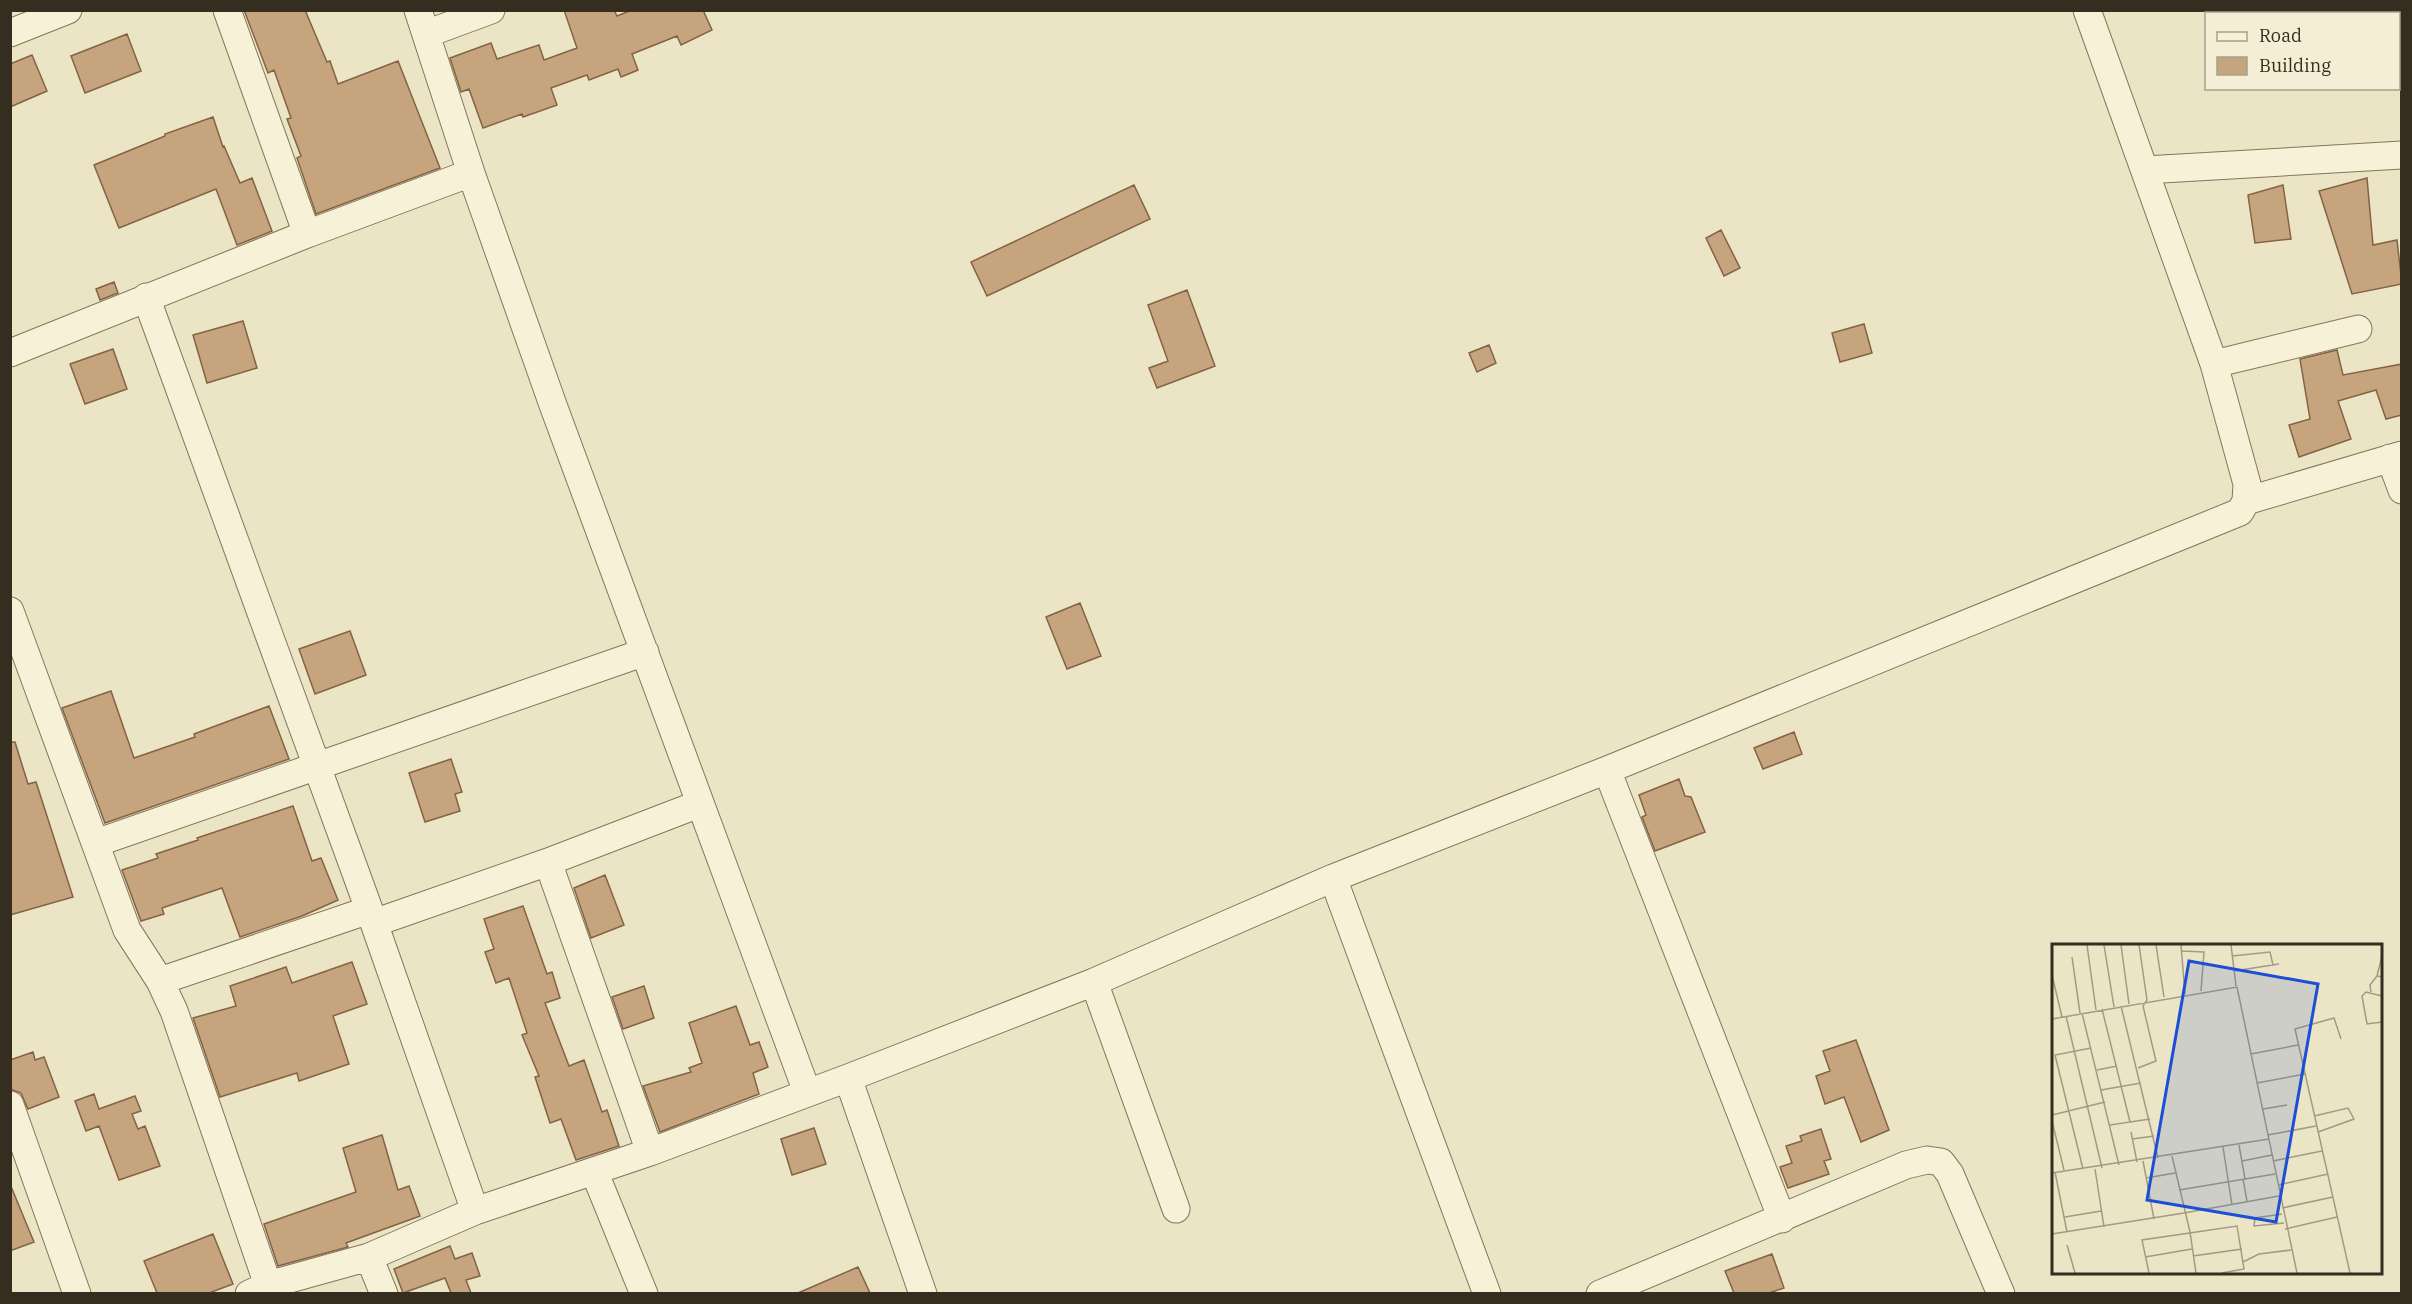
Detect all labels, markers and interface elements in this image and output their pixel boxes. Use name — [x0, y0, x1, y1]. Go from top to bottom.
legend — [2205, 12, 2400, 90]
text: Road — [2259, 24, 2302, 47]
text: Building — [2259, 54, 2331, 77]
inset map — [2052, 944, 2382, 1274]

